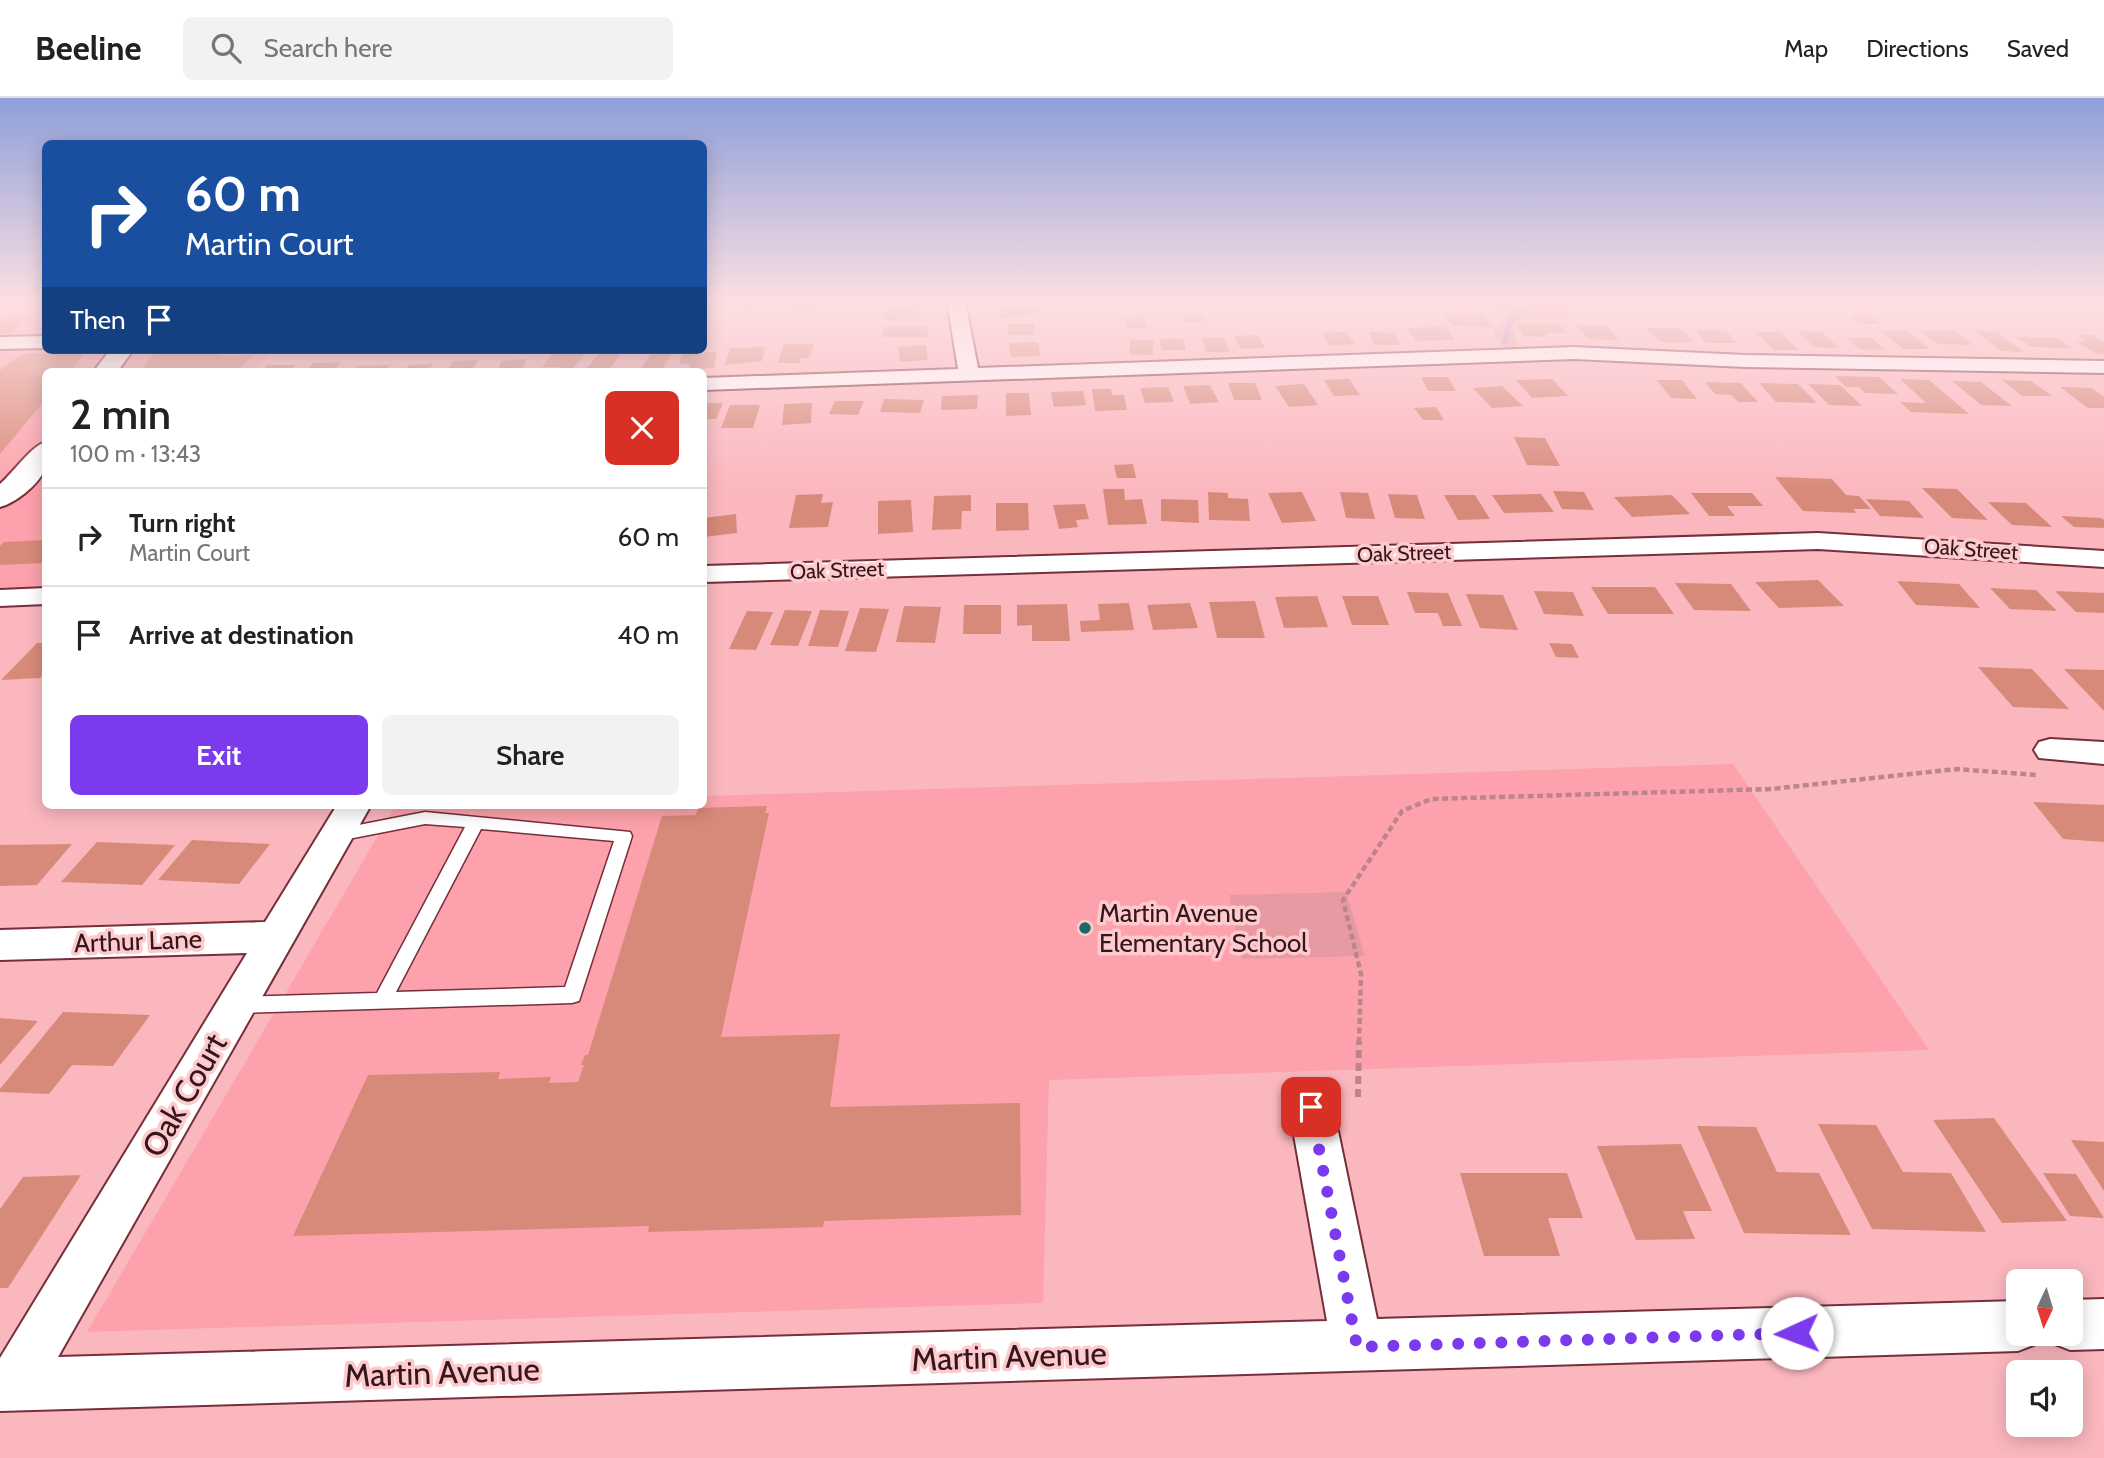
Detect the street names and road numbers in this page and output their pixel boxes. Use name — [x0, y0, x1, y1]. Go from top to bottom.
street label: Oak Street — [1923, 533, 2019, 565]
street label: Oak Street — [1357, 539, 1451, 567]
street label: Oak Street — [790, 556, 884, 584]
street label: Arthur Lane — [73, 923, 203, 959]
street label: Oak Court — [133, 1026, 235, 1164]
street label: Martin Avenue — [911, 1333, 1107, 1379]
street label: Martin Avenue — [344, 1349, 540, 1395]

